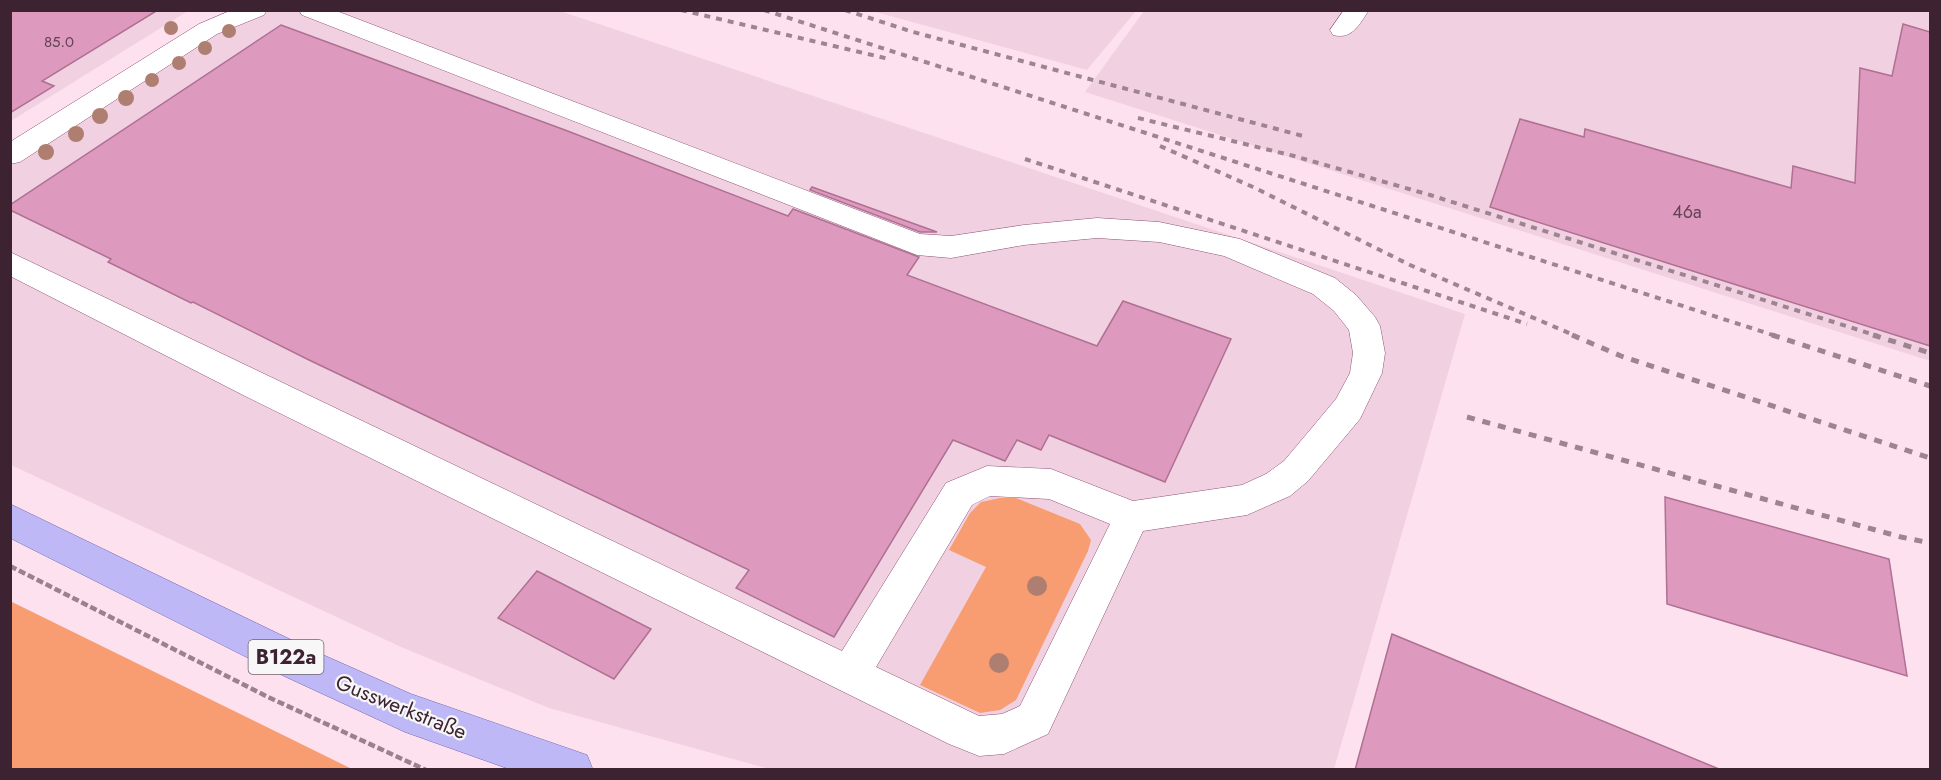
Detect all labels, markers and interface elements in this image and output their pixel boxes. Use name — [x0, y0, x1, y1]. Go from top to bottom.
house number: 85.0 — [44, 31, 74, 53]
house number: 46a — [1672, 199, 1702, 225]
road number: B122a — [248, 640, 324, 674]
street label: Gusswerkstraße — [331, 667, 471, 747]

